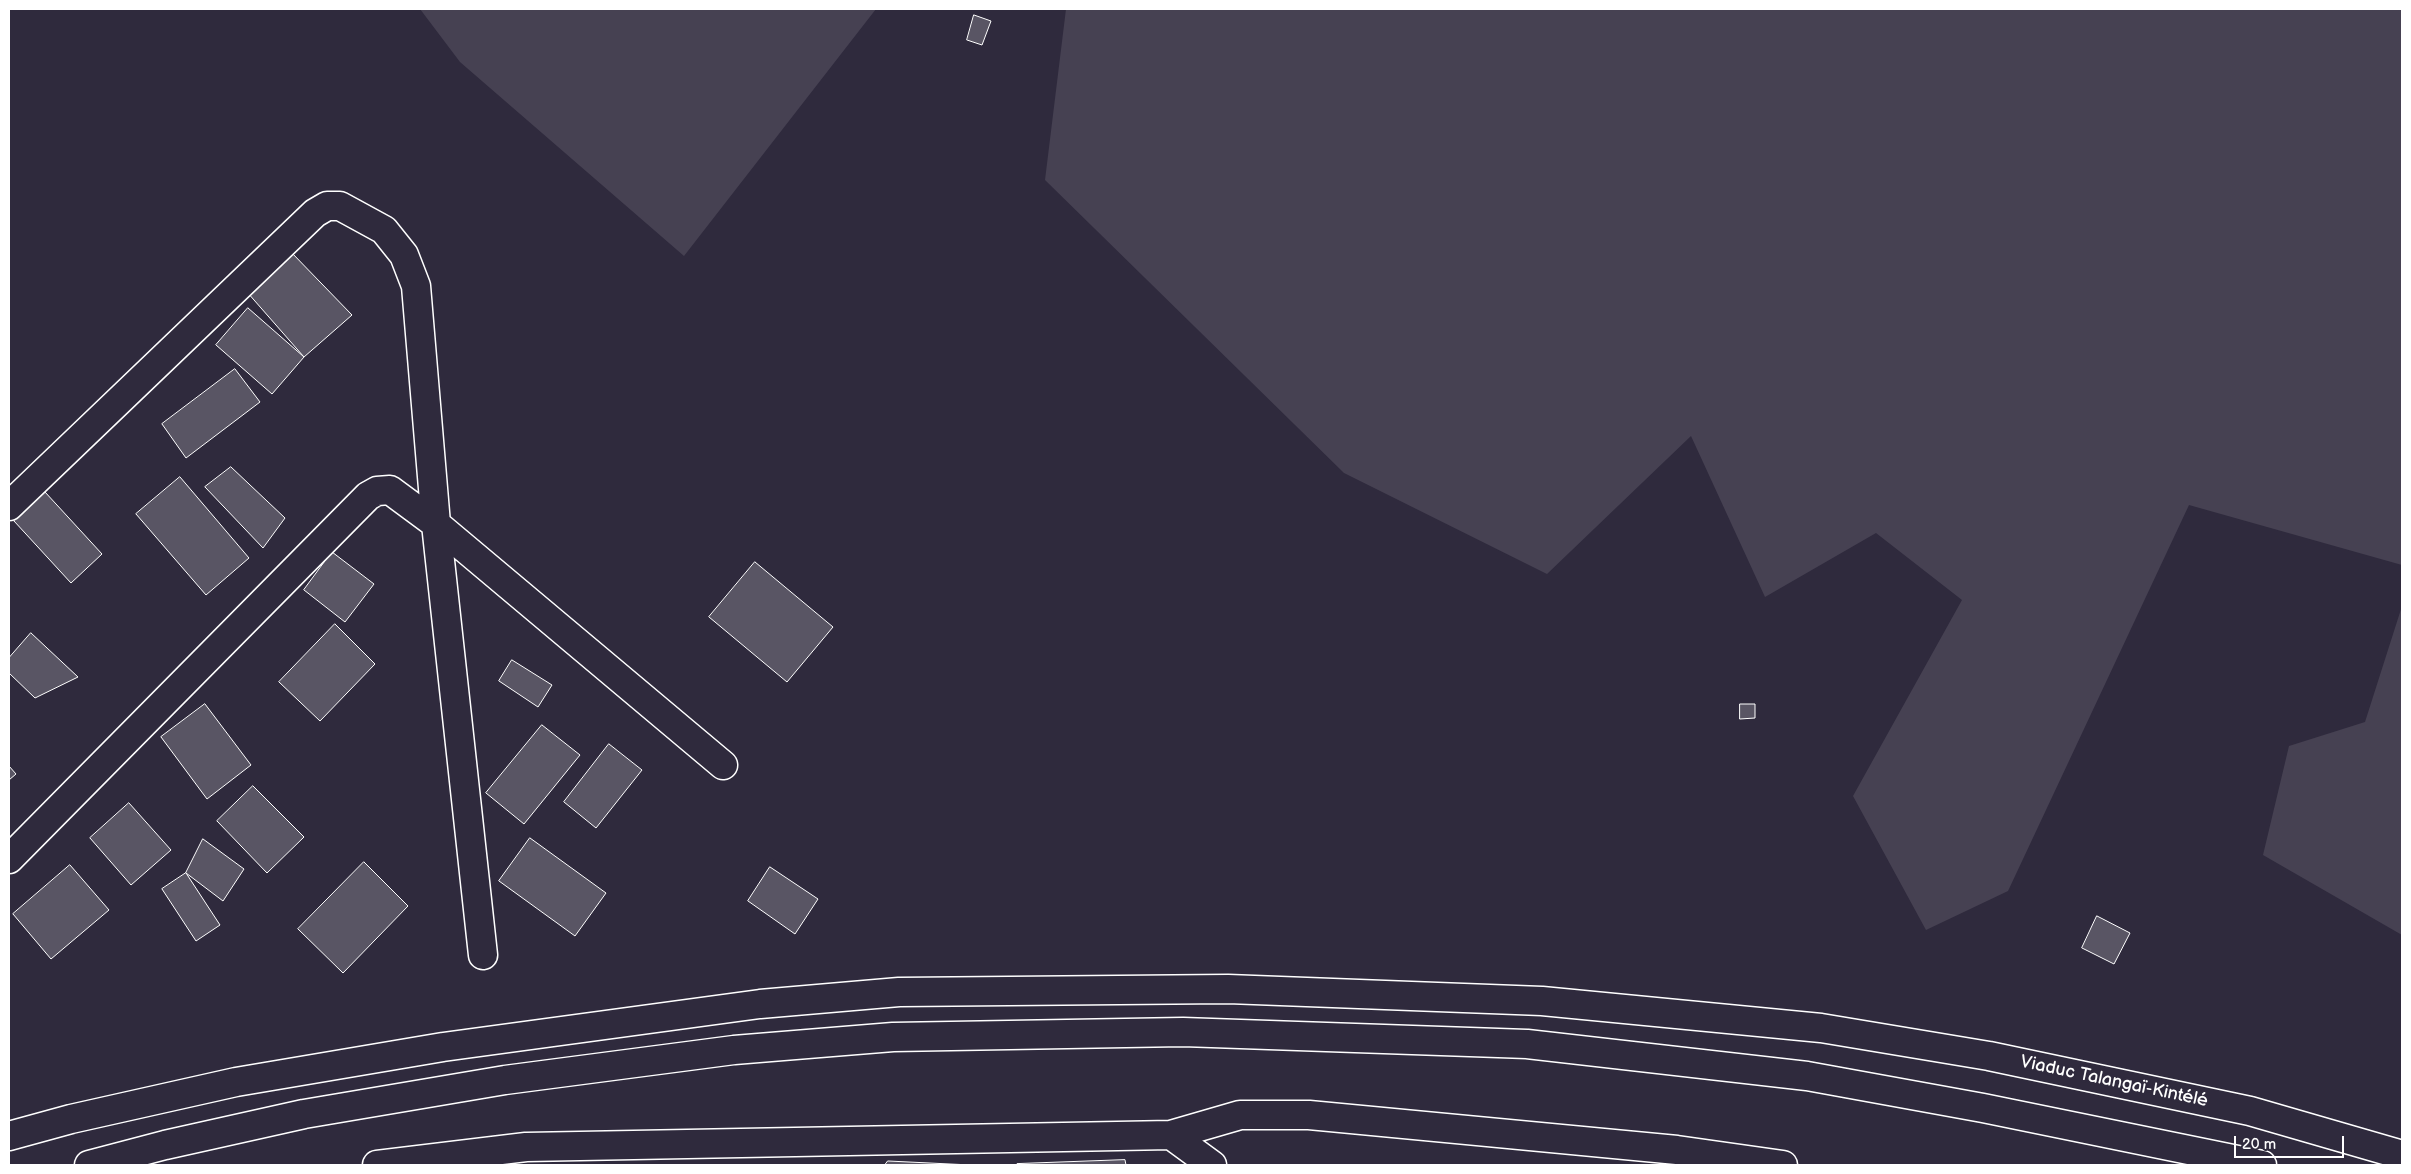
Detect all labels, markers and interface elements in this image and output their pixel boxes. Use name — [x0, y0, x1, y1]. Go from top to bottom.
street label: Viaduc Talangaï-Kintélé — [2018, 1052, 2210, 1112]
scale bar — [2236, 1126, 2346, 1158]
text: 20 m — [2242, 1135, 2276, 1154]

